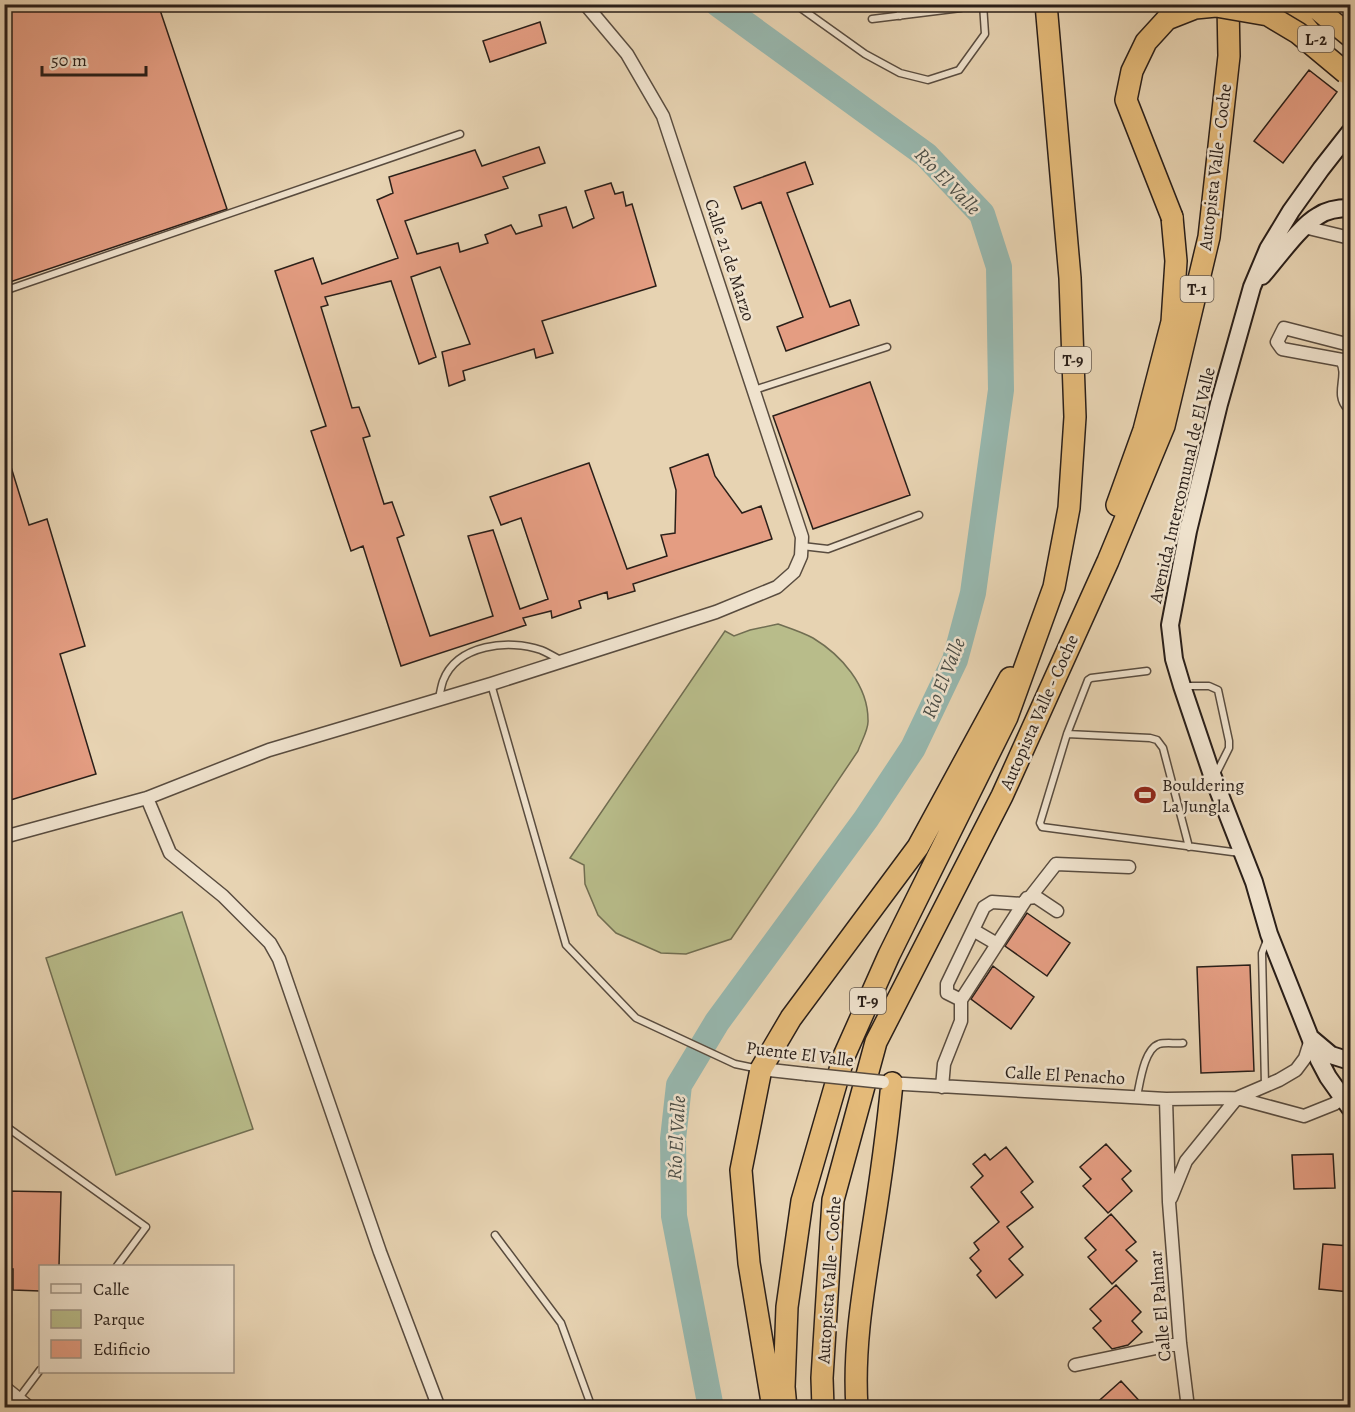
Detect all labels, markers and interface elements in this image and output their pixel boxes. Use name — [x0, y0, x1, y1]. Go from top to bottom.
road number: L-2 — [1298, 26, 1334, 52]
scale bar — [42, 39, 146, 77]
text: 50 m — [51, 48, 87, 72]
street label: Autopista Valle - Coche — [1193, 82, 1237, 253]
water label: Río El Valle — [909, 142, 987, 221]
street label: Calle 21 de Marzo — [699, 196, 761, 324]
road number: T-1 — [1180, 276, 1214, 302]
road number: T-9 — [1055, 347, 1091, 373]
street label: Avenida Intercomunal de El Valle — [1143, 365, 1221, 606]
street label: Autopista Valle - Coche — [994, 631, 1084, 794]
water label: Río El Valle — [915, 634, 972, 722]
place label: Bouldering La Jungla — [1162, 773, 1244, 818]
sports icon: Bouldering La Jungla — [1133, 783, 1157, 807]
road number: T-9 — [850, 988, 886, 1014]
street label: Puente El Valle — [745, 1035, 855, 1073]
street label: Calle El Penacho — [1004, 1060, 1126, 1090]
water label: Río El Valle — [661, 1095, 692, 1181]
street label: Autopista Valle - Coche — [811, 1196, 847, 1365]
street label: Calle El Palmar — [1143, 1249, 1177, 1362]
legend — [39, 1265, 234, 1373]
text: Calle — [93, 1277, 130, 1301]
text: Parque — [93, 1307, 145, 1331]
text: Edificio — [93, 1337, 150, 1361]

